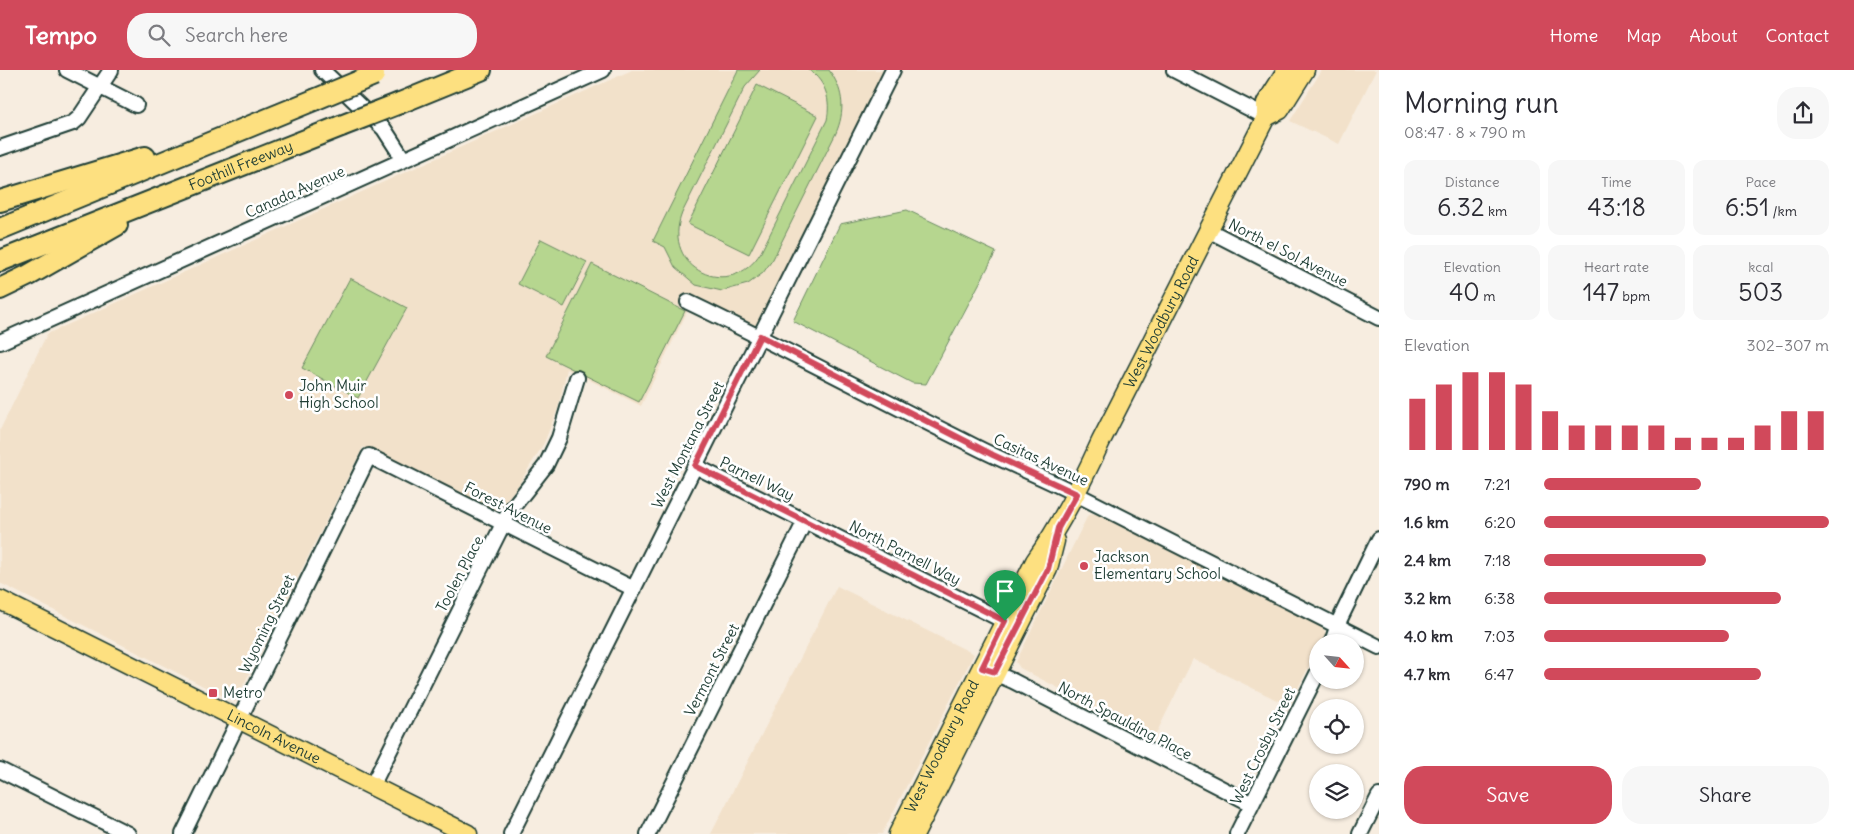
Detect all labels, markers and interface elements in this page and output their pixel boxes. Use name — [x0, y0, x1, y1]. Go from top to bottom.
search box — [127, 13, 477, 58]
text: Tempo — [25, 20, 97, 50]
icon: search — [145, 21, 173, 49]
text: Search here — [185, 23, 288, 47]
text: Home — [1550, 24, 1598, 47]
text: Map — [1626, 24, 1661, 47]
text: About — [1689, 24, 1737, 47]
text: Contact — [1765, 24, 1829, 47]
text: Morning run — [1404, 85, 1559, 121]
button: share — [1777, 87, 1829, 139]
text: 08:47 · 8 × 790 m — [1404, 122, 1526, 142]
street label: Foothill Freeway — [186, 136, 296, 194]
street label: Canada Avenue — [242, 161, 347, 222]
text: Distance — [1445, 173, 1500, 191]
text: Time — [1601, 173, 1632, 191]
text: Pace — [1746, 173, 1776, 191]
text: 6.32 — [1437, 191, 1485, 223]
text: 43:18 — [1587, 191, 1646, 223]
text: 6:51 — [1725, 191, 1769, 223]
text: km — [1485, 202, 1507, 220]
text: /km — [1769, 202, 1797, 220]
street label: North el Sol Avenue — [1226, 214, 1351, 291]
street label: West Woodbury Road — [1120, 252, 1203, 391]
text: Elevation — [1443, 258, 1501, 276]
text: Heart rate — [1584, 258, 1649, 276]
text: kcal — [1748, 258, 1773, 276]
text: 40 — [1449, 276, 1480, 308]
text: 147 — [1583, 276, 1619, 308]
text: 503 — [1738, 276, 1783, 308]
text: m — [1480, 287, 1495, 305]
text: bpm — [1619, 287, 1650, 305]
text: Elevation — [1404, 335, 1470, 355]
text: 302–307 m — [1746, 335, 1829, 355]
place label: John Muir High School — [299, 376, 379, 412]
street label: West Montana Street — [647, 378, 728, 512]
marker: John Muir High School — [283, 389, 295, 401]
street label: Casitas Avenue — [991, 429, 1092, 490]
street label: Parnell Way — [717, 452, 798, 505]
text: 790 m — [1404, 474, 1449, 494]
text: 7:21 — [1484, 474, 1511, 494]
street label: Forest Avenue — [461, 477, 555, 538]
text: 1.6 km — [1404, 512, 1449, 532]
text: 6:20 — [1484, 512, 1516, 532]
street label: North Parnell Way — [846, 516, 964, 589]
street label: Toolen Place — [432, 532, 488, 615]
place label: Jackson Elementary School — [1094, 547, 1221, 583]
text: 2.4 km — [1404, 550, 1451, 570]
text: 7:18 — [1484, 550, 1511, 570]
marker: Jackson Elementary School — [1078, 560, 1090, 572]
pin — [984, 570, 1026, 621]
street label: Wyoming Street — [234, 571, 299, 676]
icon: arrive — [991, 577, 1019, 605]
text: 3.2 km — [1404, 588, 1451, 608]
text: 6:38 — [1484, 588, 1515, 608]
street label: Vermont Street — [680, 620, 743, 719]
text: 4.0 km — [1404, 626, 1453, 646]
text: 7:03 — [1484, 626, 1515, 646]
north arrow — [1309, 634, 1364, 689]
map controls — [1309, 634, 1364, 819]
text: 4.7 km — [1404, 664, 1450, 684]
text: 6:47 — [1484, 664, 1514, 684]
street label: West Woodbury Road — [900, 677, 983, 816]
street label: North Spaulding Place — [1055, 677, 1195, 764]
place label: Metro — [223, 683, 263, 702]
street label: West Crosby Street — [1226, 684, 1299, 807]
marker: Metro — [207, 687, 219, 699]
button: locate — [1309, 699, 1364, 754]
street label: Lincoln Avenue — [224, 705, 324, 768]
button: layers — [1309, 764, 1364, 819]
button: Save — [1404, 766, 1612, 824]
button: Share — [1622, 766, 1829, 824]

